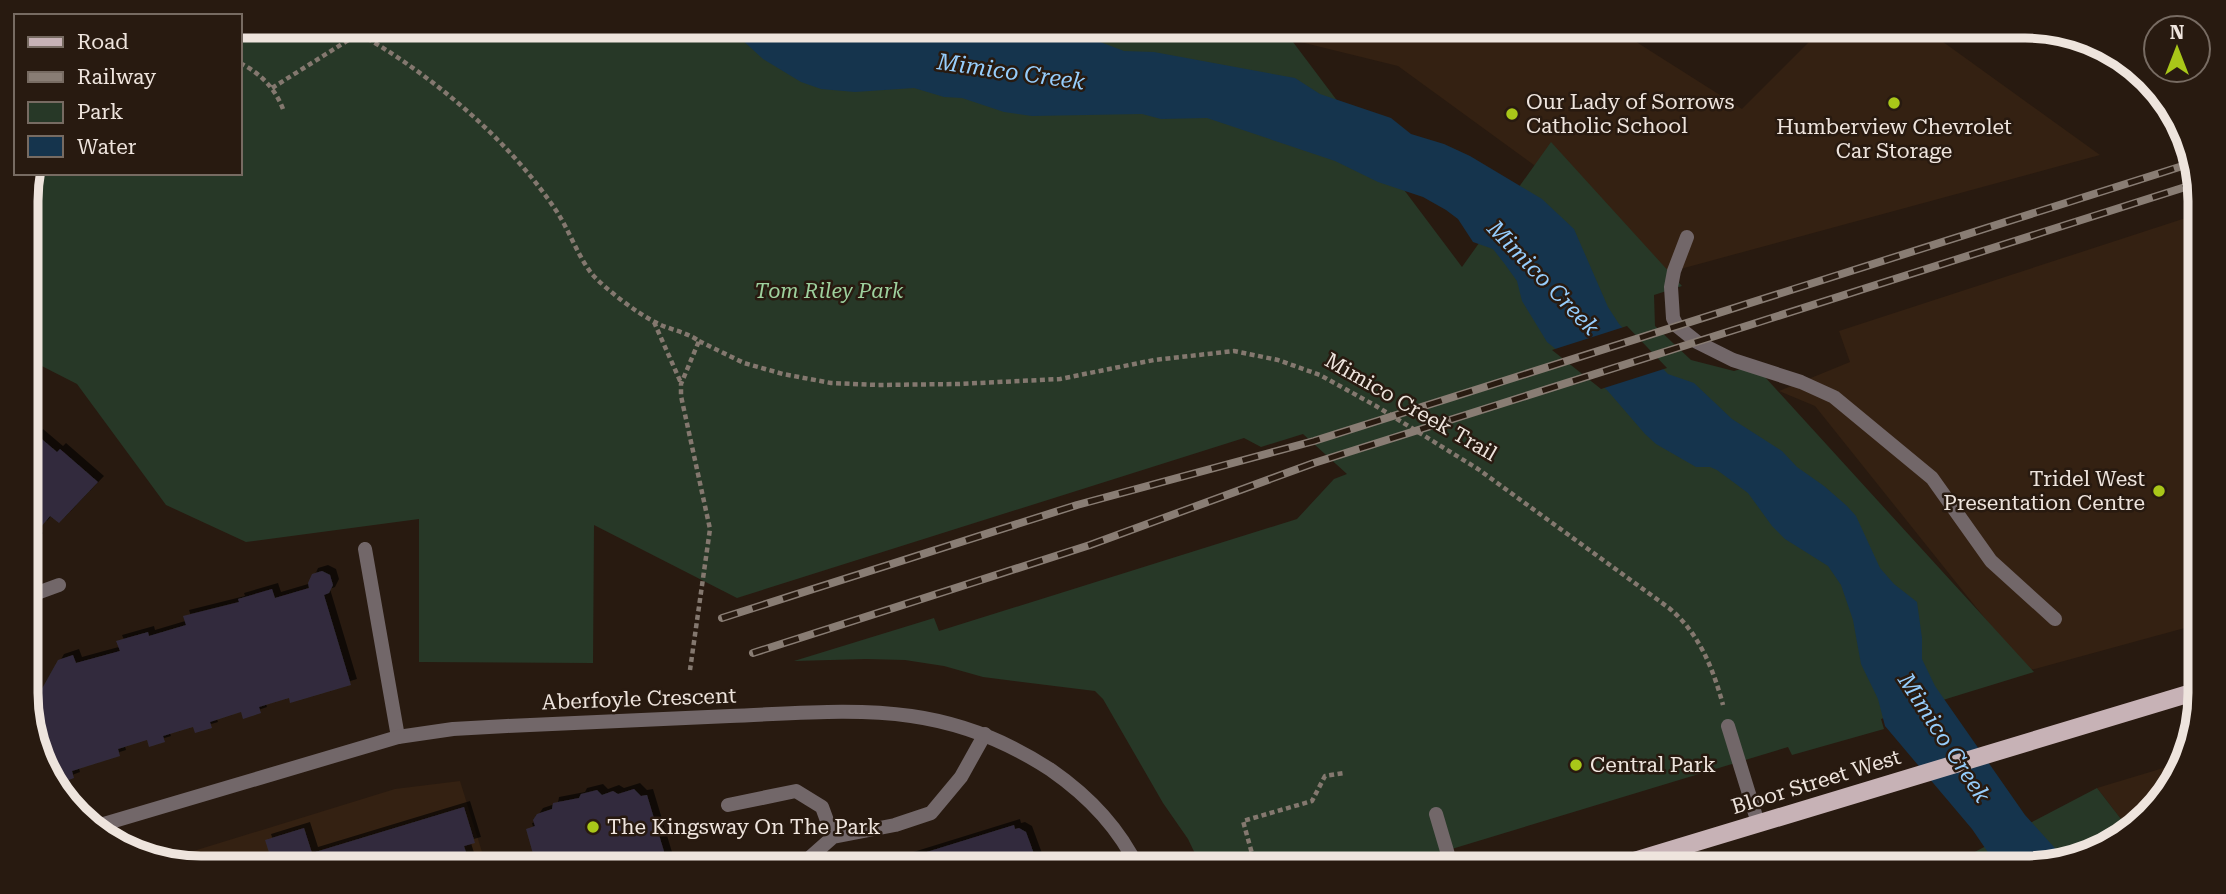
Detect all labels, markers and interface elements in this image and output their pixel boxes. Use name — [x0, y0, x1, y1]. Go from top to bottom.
legend — [14, 14, 242, 175]
north arrow — [2142, 14, 2212, 84]
text: N — [2170, 21, 2185, 44]
text: Road — [77, 30, 129, 54]
water label: Mimico Creek — [934, 48, 1087, 96]
text: Railway — [77, 65, 157, 89]
place label: Our Lady of Sorrows Catholic School — [1526, 90, 1734, 138]
marker: Humberview Chevrolet Car Storage — [1886, 95, 1902, 111]
text: Park — [77, 100, 123, 124]
marker: Our Lady of Sorrows Catholic School — [1504, 106, 1520, 122]
place label: Humberview Chevrolet Car Storage — [1776, 115, 2012, 163]
text: Water — [77, 135, 137, 159]
water label: Mimico Creek — [1481, 214, 1605, 341]
park label: Tom Riley Park — [755, 279, 904, 303]
street label: Mimico Creek Trail — [1321, 348, 1502, 466]
place label: Tridel West Presentation Centre — [1943, 467, 2145, 515]
marker: Tridel West Presentation Centre — [2151, 483, 2167, 499]
water label: Mimico Creek — [1892, 667, 1996, 808]
street label: Aberfoyle Crescent — [541, 684, 737, 714]
street label: Bloor Street West — [1729, 745, 1904, 819]
place label: Central Park — [1590, 753, 1716, 777]
marker: Central Park — [1568, 757, 1584, 773]
place label: The Kingsway On The Park — [607, 815, 881, 839]
marker: The Kingsway On The Park — [585, 819, 601, 835]

